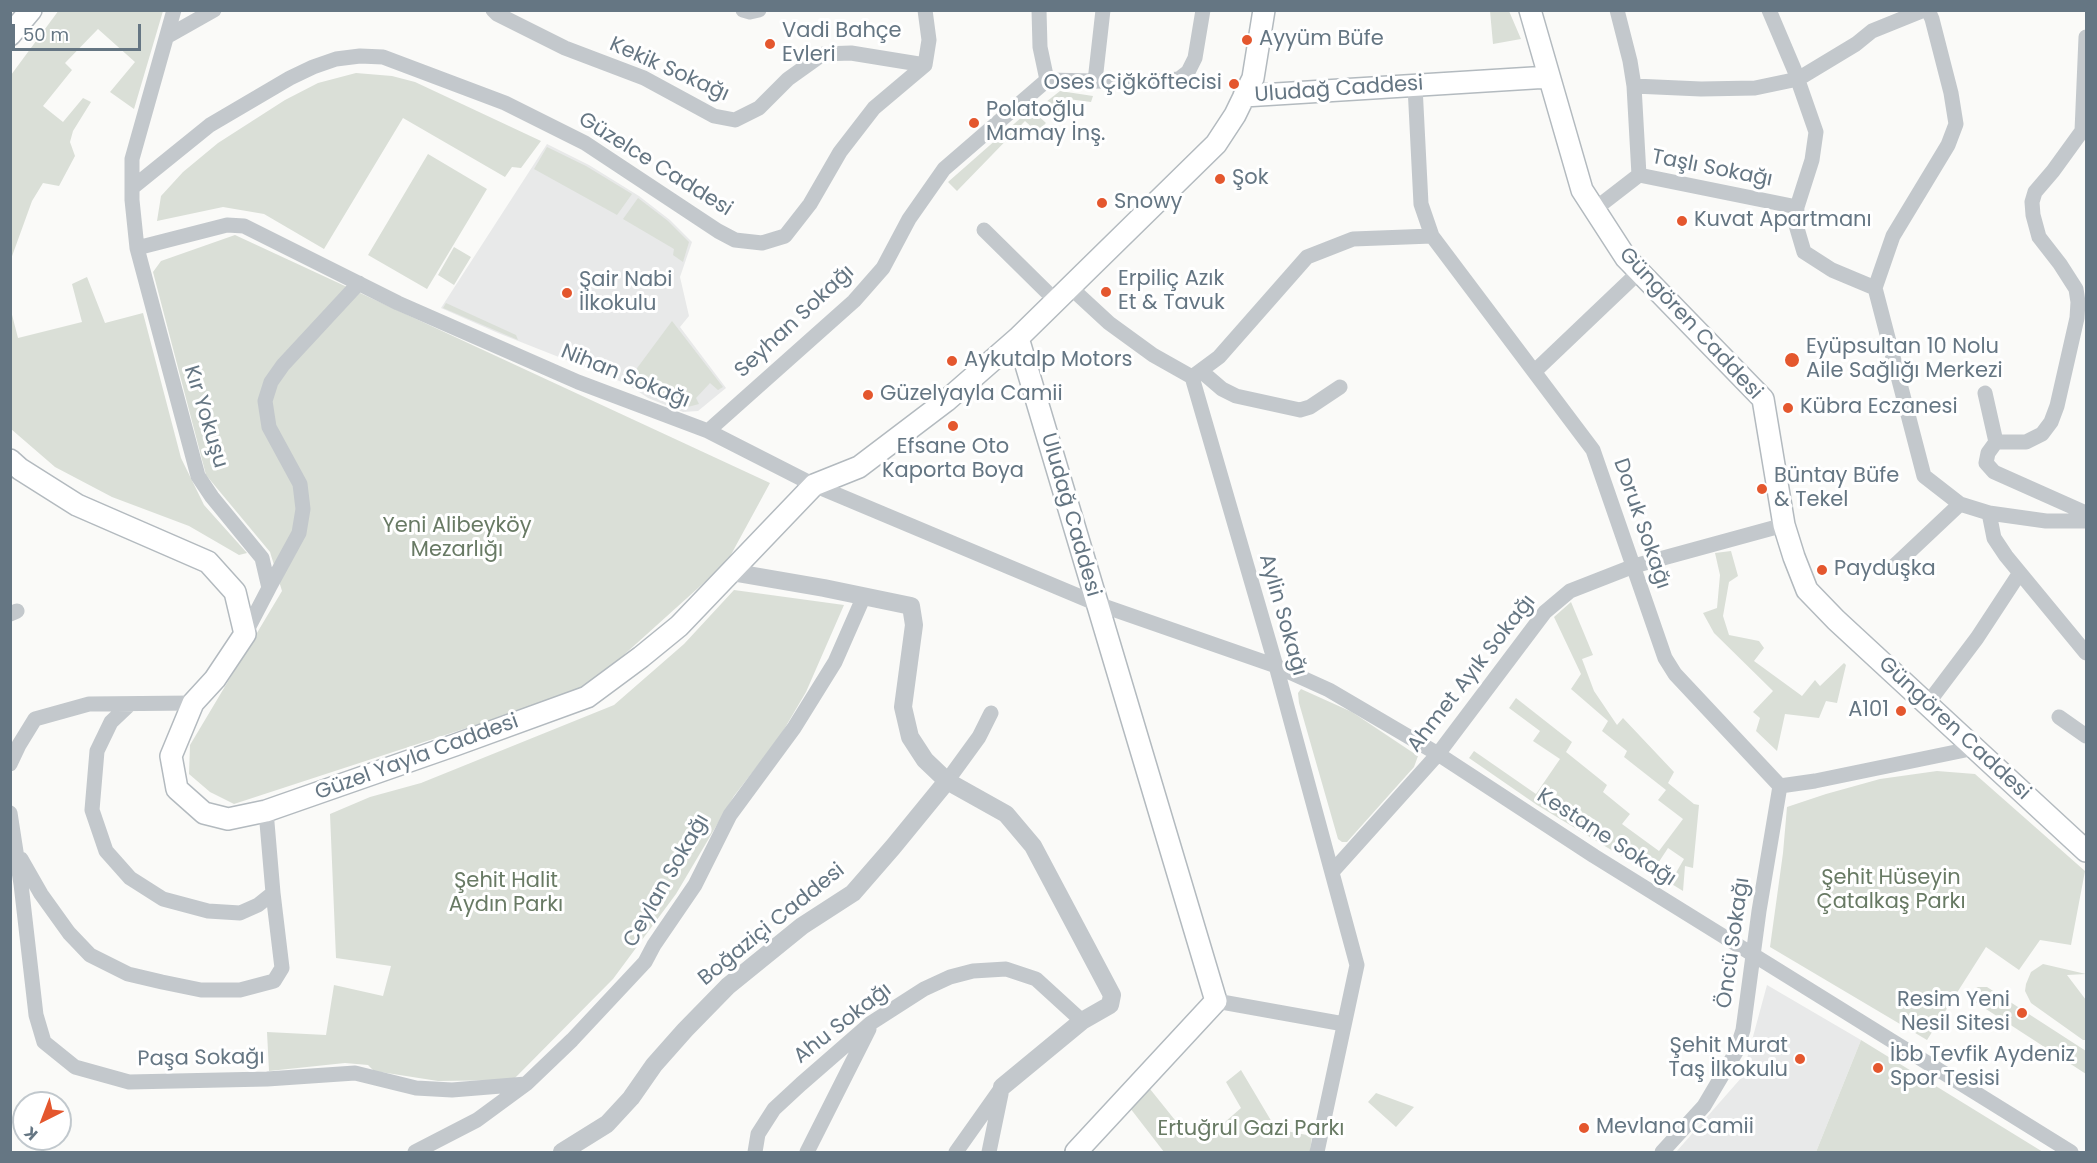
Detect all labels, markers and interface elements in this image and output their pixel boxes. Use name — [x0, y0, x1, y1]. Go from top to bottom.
scale bar — [15, 12, 144, 50]
place label: Vadi Bahçe Evleri — [782, 19, 902, 69]
text: 50 m — [23, 22, 69, 47]
place label: Ayyüm Büfe — [1259, 27, 1384, 53]
street label: Kekik Sokağı — [605, 32, 733, 108]
marker: Ayyüm Büfe — [1240, 33, 1254, 47]
marker: Vadi Bahçe Evleri — [763, 37, 777, 51]
place label: Oses Çiğköftecisi — [1044, 71, 1222, 97]
street label: Uludağ Caddesi — [1254, 72, 1424, 108]
marker: Oses Çiğköftecisi — [1227, 77, 1241, 91]
place label: Polatoğlu Mamay İnş. — [986, 98, 1106, 148]
street label: Güzelce Caddesi — [573, 107, 737, 223]
marker: Polatoğlu Mamay İnş. — [967, 116, 981, 130]
street label: Taşlı Sokağı — [1649, 145, 1775, 193]
place label: Şok — [1232, 166, 1269, 192]
marker: Şok — [1213, 172, 1227, 186]
place label: Snowy — [1114, 190, 1182, 216]
marker: Snowy — [1095, 196, 1109, 210]
place label: Kuvat Apartmanı — [1694, 208, 1872, 234]
marker: Kuvat Apartmanı — [1675, 214, 1689, 228]
street label: Güngören Caddesi — [1613, 243, 1767, 405]
street label: Seyhan Sokağı — [730, 260, 860, 384]
place label: Erpiliç Azık Et & Tavuk — [1118, 267, 1225, 317]
place label: Şair Nabi İlkokulu — [579, 268, 672, 318]
marker: Erpiliç Azık Et & Tavuk — [1099, 285, 1113, 299]
marker: Şair Nabi İlkokulu — [560, 286, 574, 300]
place label: Eyüpsultan 10 Nolu Aile Sağlığı Merkezi — [1806, 335, 2003, 385]
street label: Nihan Sokağı — [557, 340, 693, 414]
place label: Aykutalp Motors — [964, 348, 1132, 374]
marker: Eyüpsultan 10 Nolu Aile Sağlığı Merkezi — [1783, 351, 1801, 369]
marker: Aykutalp Motors — [945, 354, 959, 368]
street label: Kır Yokuşu — [178, 363, 232, 471]
place label: Güzelyayla Camii — [880, 382, 1063, 408]
marker: Güzelyayla Camii — [861, 388, 875, 402]
place label: Kübra Eczanesi — [1800, 395, 1958, 421]
marker: Kübra Eczanesi — [1781, 401, 1795, 415]
marker: Efsane Oto Kaporta Boya — [946, 419, 960, 433]
street label: Uludağ Caddesi — [1035, 430, 1105, 600]
place label: Efsane Oto Kaporta Boya — [882, 435, 1024, 485]
street label: Doruk Sokağı — [1607, 456, 1675, 592]
place label: Büntay Büfe & Tekel — [1774, 464, 1899, 514]
marker: Büntay Büfe & Tekel — [1755, 482, 1769, 496]
park label: Yeni Alibeyköy Mezarlığı — [382, 514, 532, 564]
street label: Aylin Sokağı — [1253, 551, 1311, 679]
place label: Payduşka — [1834, 557, 1936, 583]
marker: Payduşka — [1815, 563, 1829, 577]
street label: Ahmet Ayık Sokağı — [1403, 590, 1541, 758]
street label: Güngören Caddesi — [1873, 652, 2035, 806]
place label: A101 — [1848, 698, 1889, 724]
marker: A101 — [1894, 704, 1908, 718]
street label: Güzel Yayla Caddesi — [312, 710, 522, 806]
street label: Kestane Sokağı — [1532, 784, 1680, 892]
street label: Ceylan Sokağı — [619, 810, 715, 952]
street label: Boğaziçi Caddesi — [694, 858, 850, 992]
park label: Şehit Hüseyin Çatalkaş Parkı — [1816, 866, 1966, 916]
park label: Şehit Halit Aydın Parkı — [449, 869, 563, 919]
street label: Öncü Sokağı — [1712, 876, 1756, 1010]
street label: Ahu Sokağı — [789, 978, 897, 1070]
place label: Resim Yeni Nesil Sitesi — [1897, 988, 2010, 1038]
marker: Resim Yeni Nesil Sitesi — [2015, 1006, 2029, 1020]
place label: Şehit Murat Taş İlkokulu — [1668, 1034, 1788, 1084]
place label: İbb Tevfik Aydeniz Spor Tesisi — [1890, 1043, 2075, 1093]
street label: Paşa Sokağı — [137, 1045, 265, 1073]
marker: Şehit Murat Taş İlkokulu — [1793, 1052, 1807, 1066]
marker: İbb Tevfik Aydeniz Spor Tesisi — [1871, 1061, 1885, 1075]
north arrow — [12, 1091, 72, 1151]
place label: Mevlana Camii — [1596, 1115, 1754, 1141]
park label: Ertuğrul Gazi Parkı — [1158, 1117, 1344, 1143]
text: K — [19, 1121, 43, 1146]
marker: Mevlana Camii — [1577, 1121, 1591, 1135]

